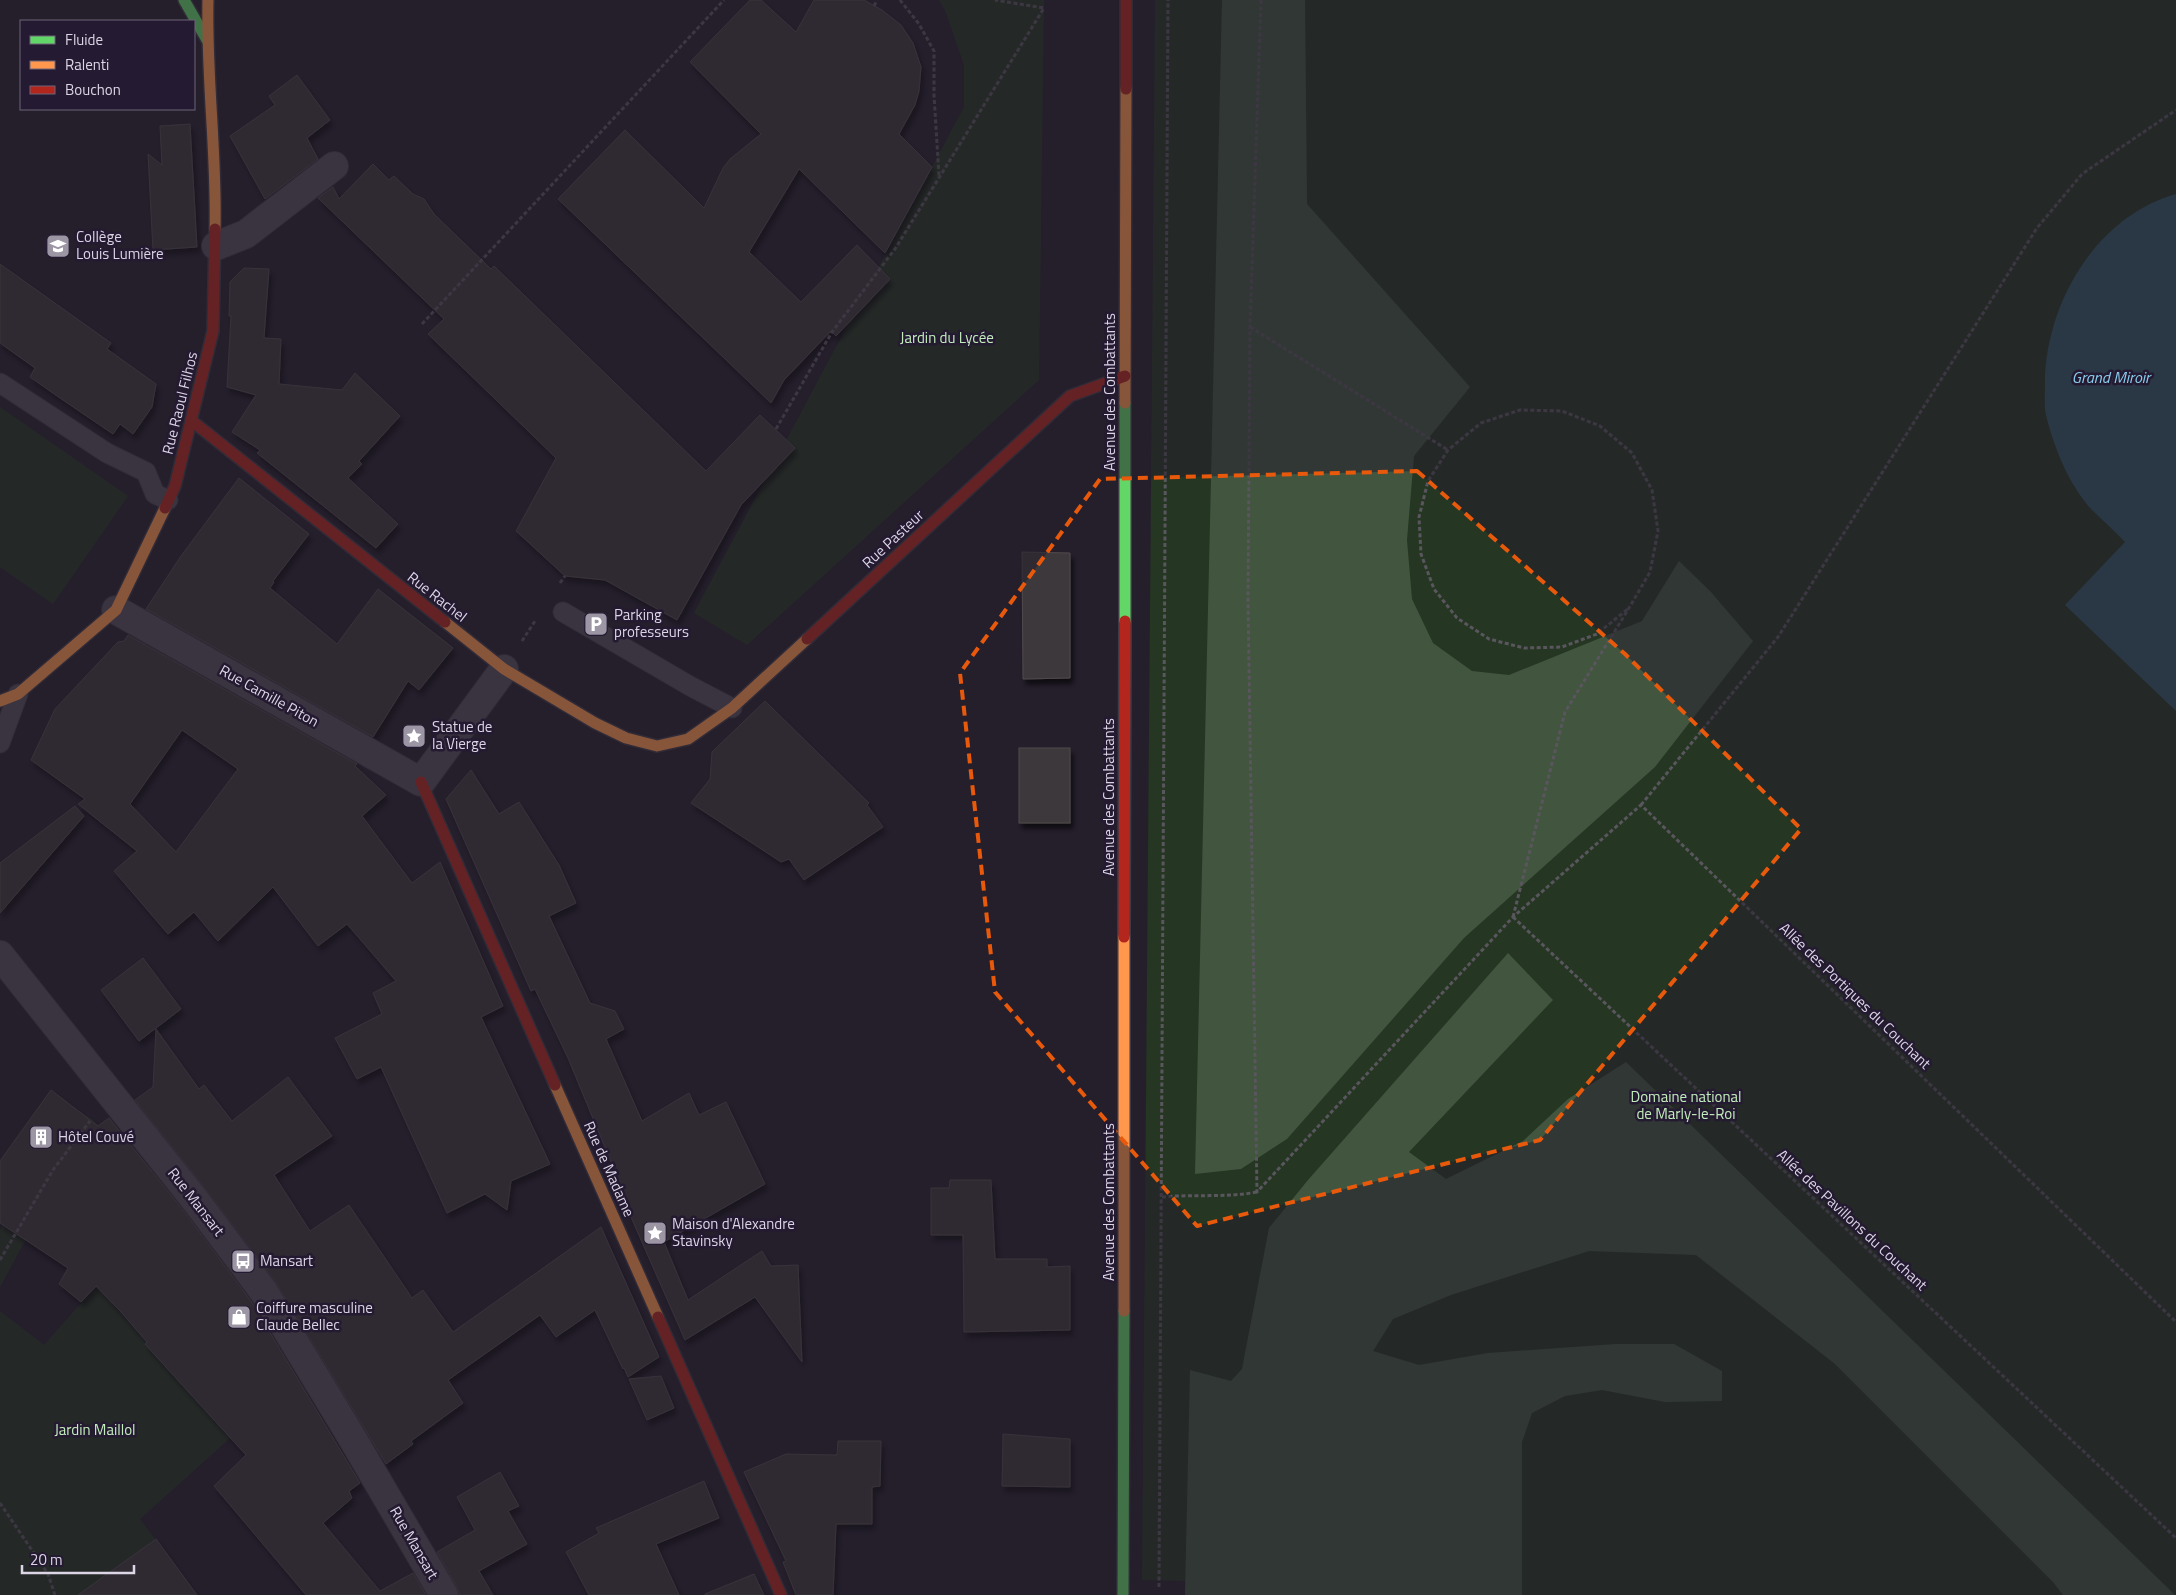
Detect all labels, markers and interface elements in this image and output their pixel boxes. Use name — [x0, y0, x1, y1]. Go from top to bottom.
legend — [20, 20, 195, 110]
text: Fluide — [65, 28, 103, 51]
text: Ralenti — [65, 53, 109, 76]
text: Bouchon — [65, 78, 121, 101]
place label: Collège Louis Lumière — [76, 225, 164, 265]
school or university icon: Collège Louis Lumière — [45, 233, 71, 259]
street label: Avenue des Combattants — [1098, 313, 1121, 471]
park label: Jardin du Lycée — [900, 326, 994, 349]
street label: Rue Raoul Filhos — [156, 349, 203, 457]
water label: Grand Miroir — [2072, 365, 2152, 389]
street label: Rue Pasteur — [857, 504, 929, 573]
street label: Rue Rachel — [402, 566, 472, 627]
place label: Parking professeurs — [614, 603, 689, 643]
parking icon: Parking professeurs — [583, 611, 609, 637]
street label: Rue Camille Piton — [215, 659, 323, 732]
place label: Statue de la Vierge — [432, 715, 492, 755]
street label: Avenue des Combattants — [1097, 718, 1120, 876]
place icon: Statue de la Vierge — [401, 723, 427, 749]
street label: Allée des Portiques du Couchant — [1774, 917, 1937, 1075]
park label: Domaine national de Marly-le-Roi — [1631, 1085, 1741, 1125]
street label: Rue de Madame — [578, 1117, 641, 1220]
street label: Avenue des Combattants — [1097, 1123, 1120, 1281]
building icon: Hôtel Couvé — [28, 1124, 54, 1150]
place label: Hôtel Couvé — [58, 1125, 134, 1148]
street label: Allée des Pavillons du Couchant — [1772, 1144, 1933, 1296]
street label: Rue Mansart — [162, 1163, 231, 1241]
place label: Maison d'Alexandre Stavinsky — [672, 1212, 795, 1252]
place icon: Maison d'Alexandre Stavinsky — [642, 1220, 668, 1246]
bus stop icon: Mansart — [230, 1248, 256, 1274]
place label: Mansart — [260, 1249, 314, 1272]
place label: Coiffure masculine Claude Bellec — [256, 1296, 373, 1336]
shop icon: Coiffure masculine Claude Bellec — [226, 1304, 252, 1330]
park label: Jardin Maillol — [54, 1418, 136, 1441]
street label: Rue Mansart — [384, 1502, 445, 1584]
scale bar — [22, 1542, 135, 1574]
text: 20 m — [30, 1548, 63, 1571]

